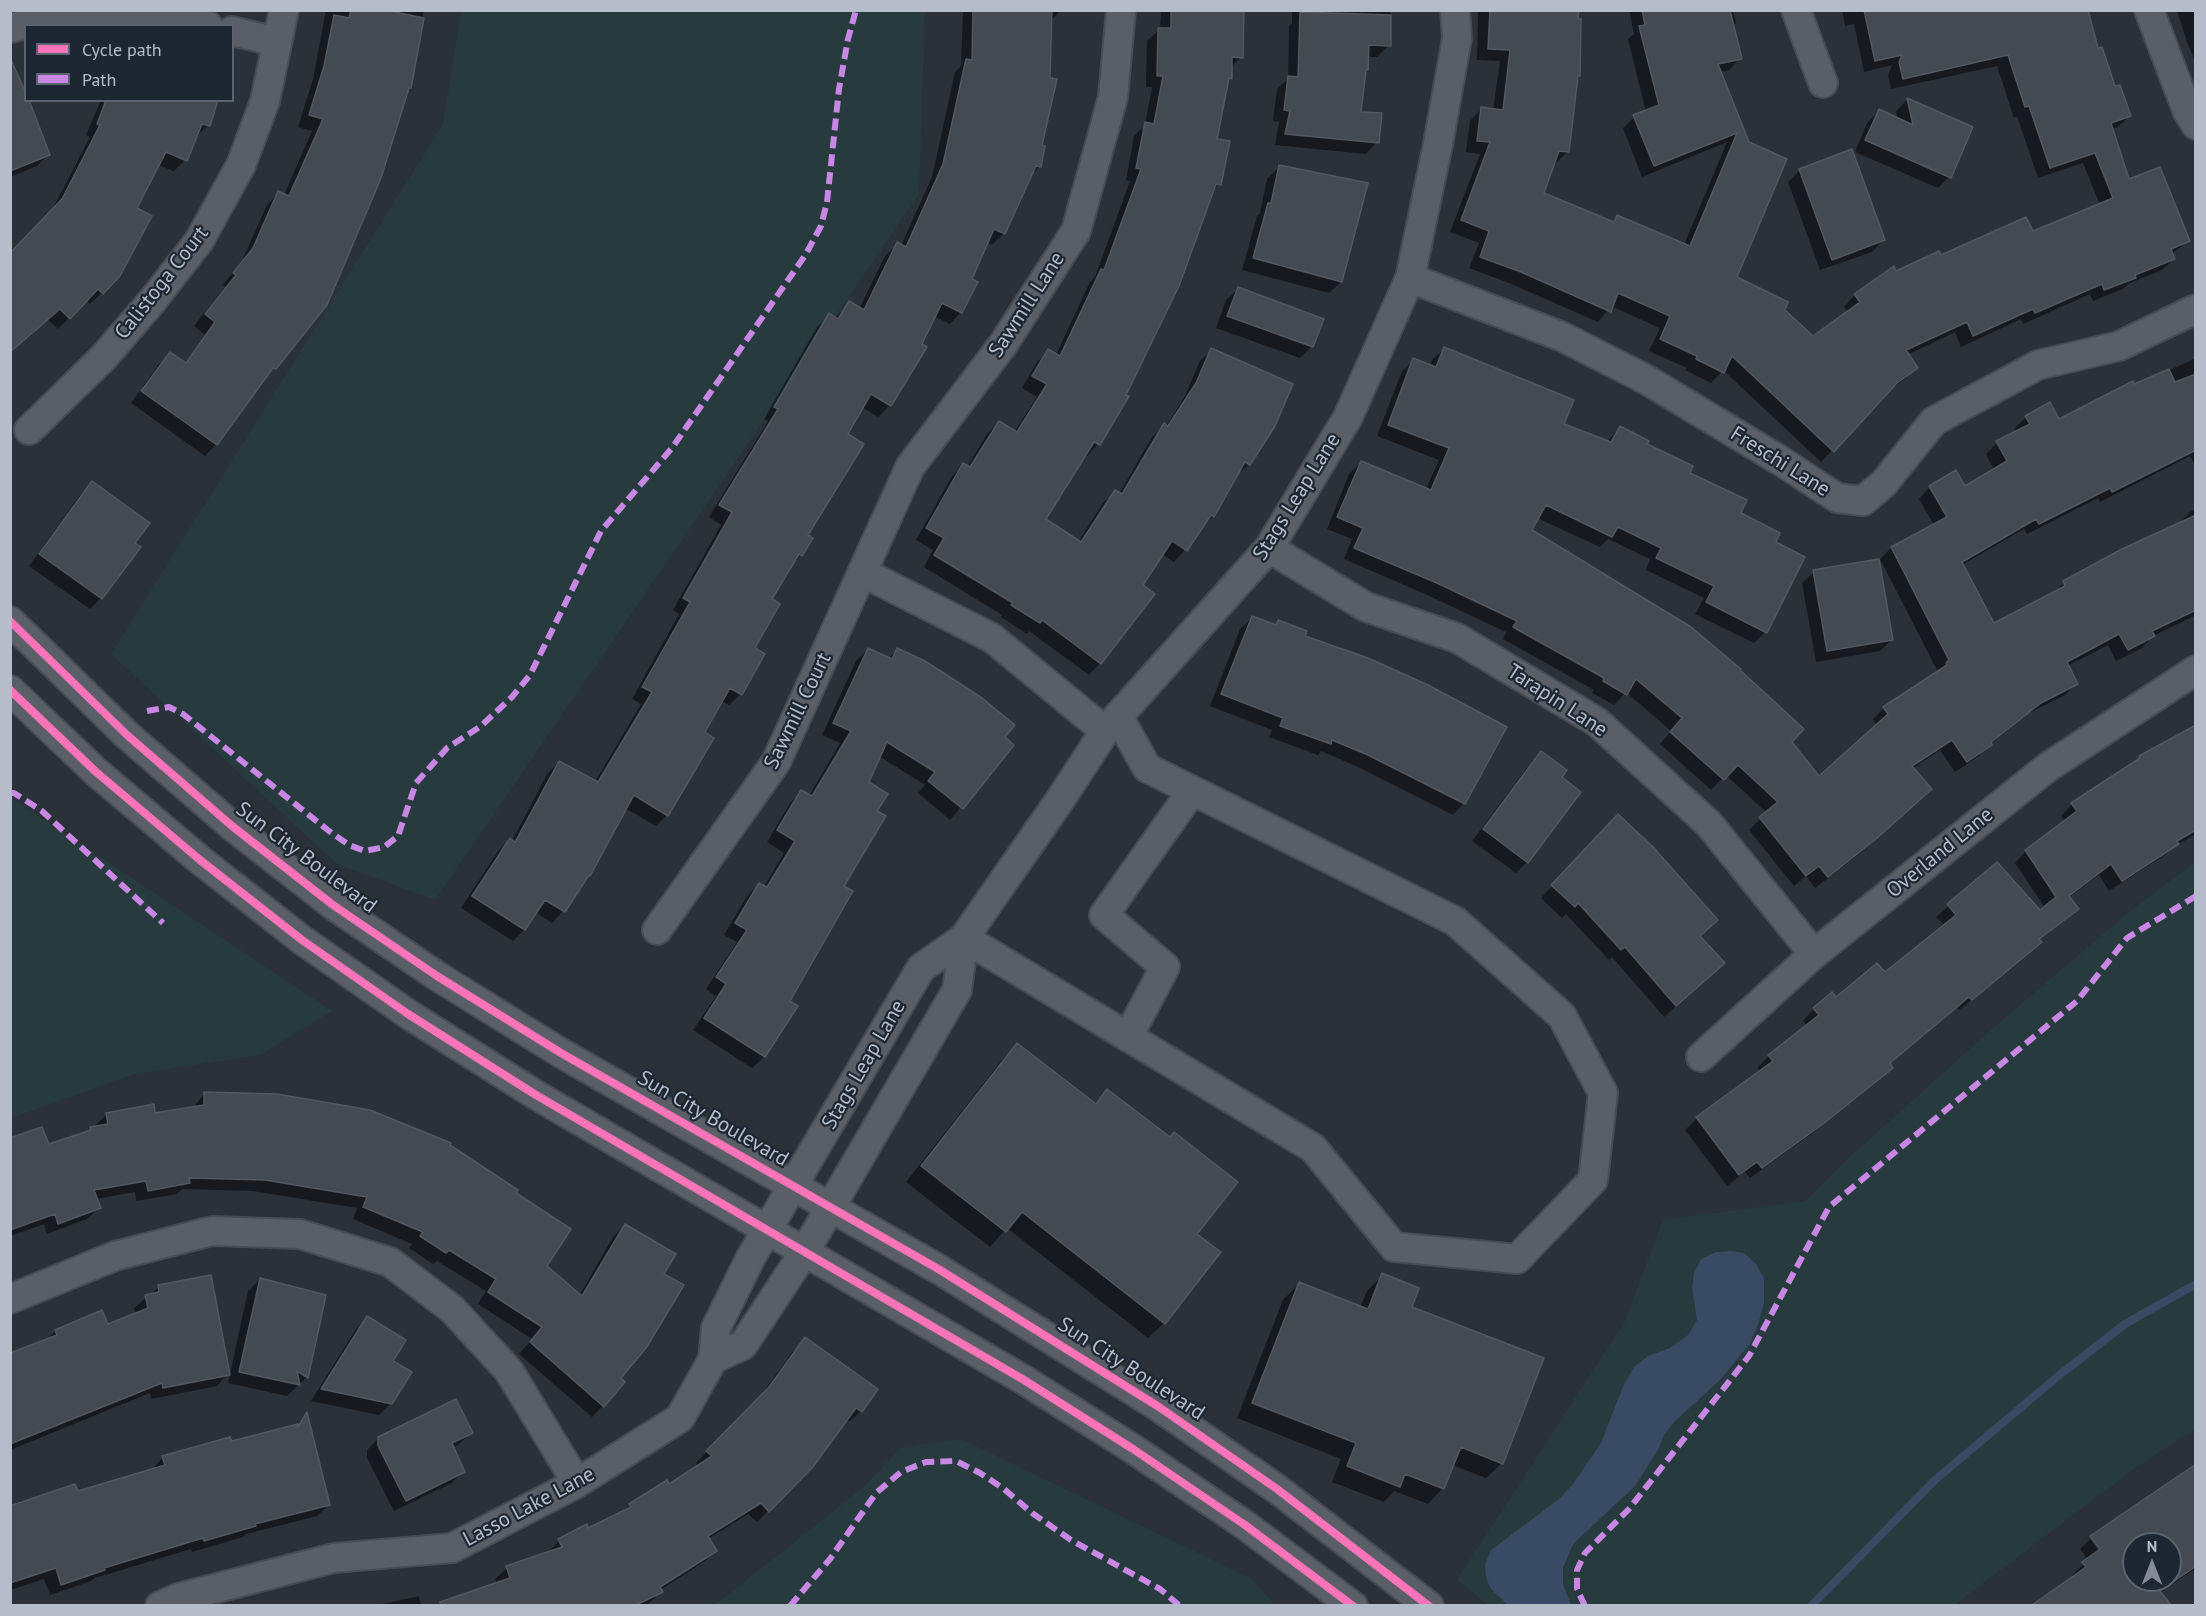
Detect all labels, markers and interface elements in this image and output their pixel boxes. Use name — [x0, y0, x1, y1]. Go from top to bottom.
legend — [24, 24, 234, 102]
text: Cycle path — [82, 38, 162, 61]
text: Path — [82, 68, 116, 91]
street label: Calistoga Court — [110, 221, 214, 345]
street label: Sawmill Lane — [984, 248, 1070, 362]
street label: Freschi Lane — [1726, 421, 1834, 503]
street label: Stags Leap Lane — [1248, 429, 1346, 565]
street label: Sawmill Court — [759, 649, 837, 773]
street label: Tarapin Lane — [1502, 659, 1612, 743]
street label: Sun City Boulevard — [231, 797, 381, 919]
street label: Overland Lane — [1882, 802, 1998, 904]
street label: Stags Leap Lane — [817, 996, 911, 1134]
street label: Sun City Boulevard — [633, 1066, 793, 1172]
street label: Sun City Boulevard — [1053, 1312, 1209, 1426]
street label: Lasso Lake Lane — [459, 1462, 599, 1552]
north arrow — [2122, 1532, 2182, 1592]
text: N — [2147, 1536, 2157, 1556]

